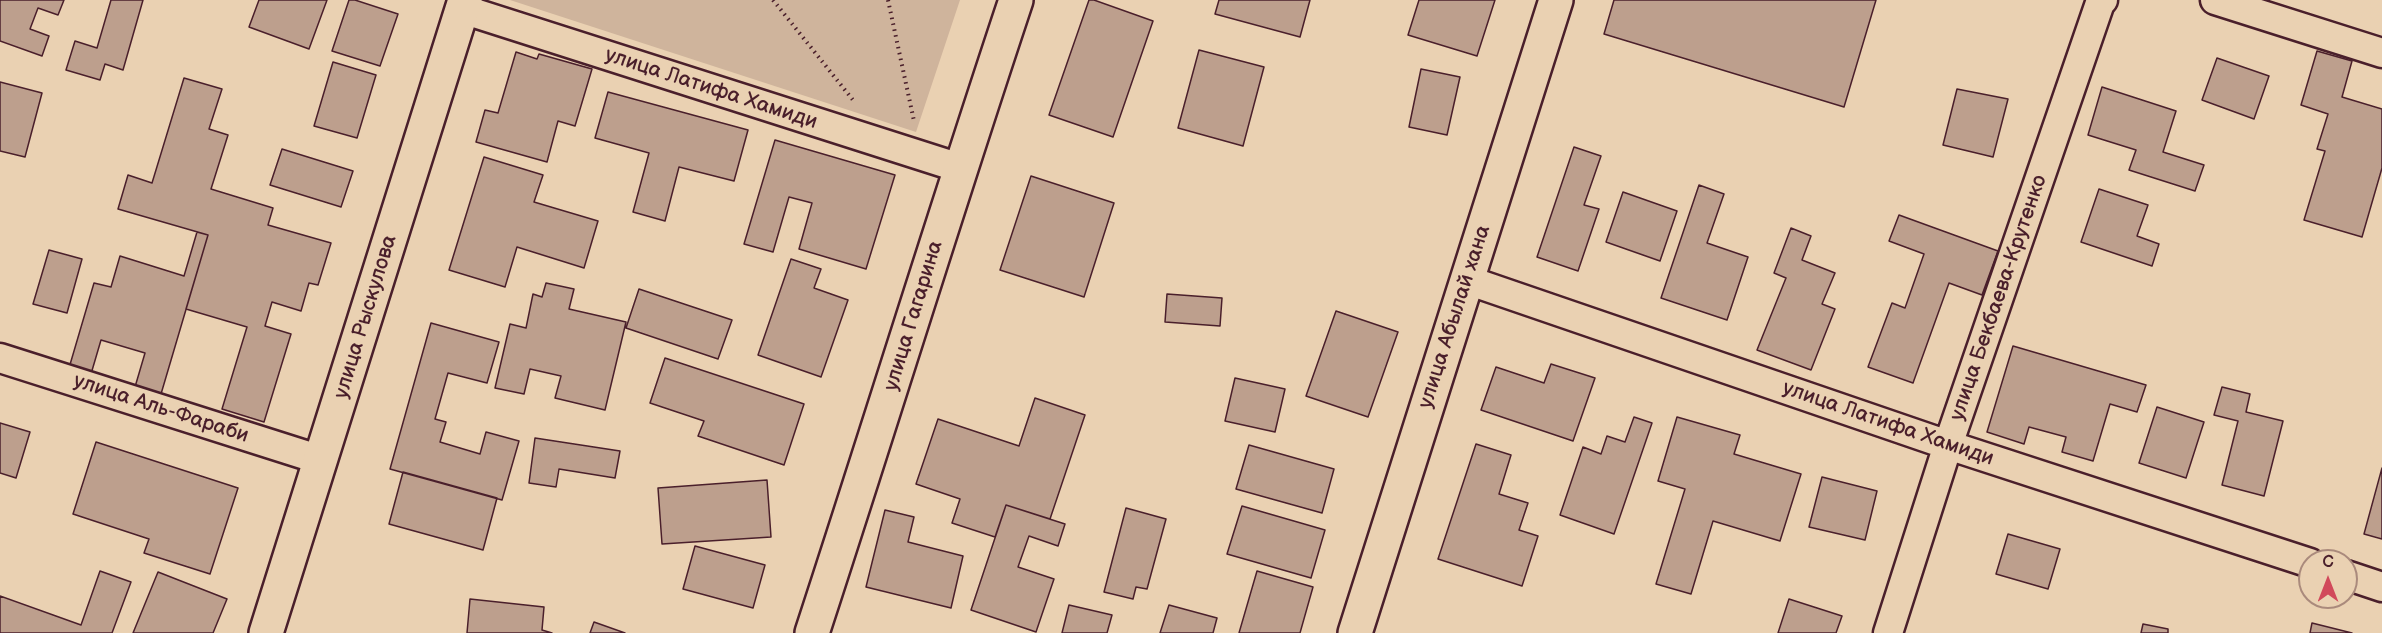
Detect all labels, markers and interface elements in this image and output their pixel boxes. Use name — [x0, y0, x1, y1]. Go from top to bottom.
street label: улица Латифа Хамиди — [602, 43, 820, 135]
street label: улица Бекбаева-Крутенко — [1945, 172, 2053, 424]
street label: улица Абылай хана — [1413, 222, 1497, 412]
street label: улица Рыскулова — [329, 232, 403, 402]
street label: улица Гагарина — [879, 238, 949, 394]
street label: улица Аль-Фараби — [70, 369, 252, 449]
street label: улица Латифа Хамиди — [1779, 376, 1997, 472]
north arrow — [2298, 549, 2358, 609]
text: С — [2322, 553, 2334, 572]

